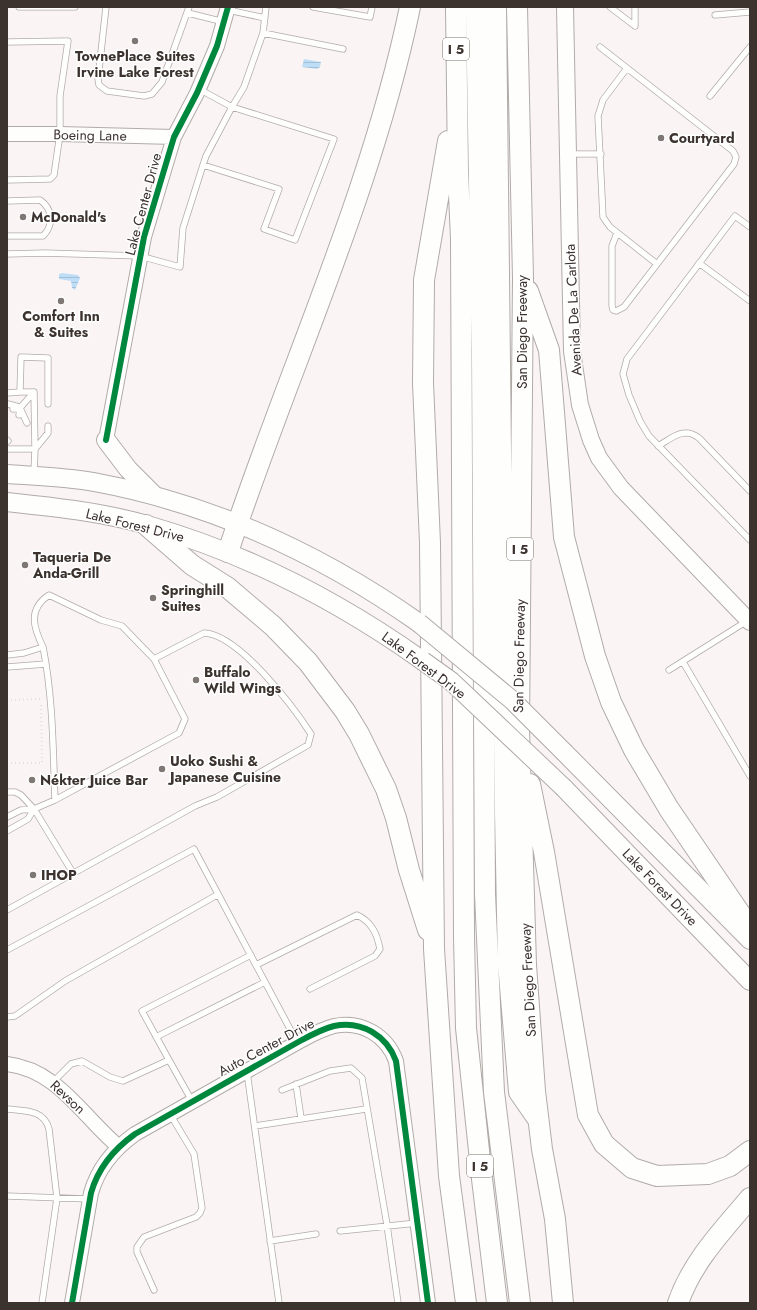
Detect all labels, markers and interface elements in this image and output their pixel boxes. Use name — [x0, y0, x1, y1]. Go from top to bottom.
marker: TownePlace Suites Irvine Lake Forest — [130, 36, 140, 46]
road number: I 5 — [443, 38, 469, 60]
place label: TownePlace Suites Irvine Lake Forest — [75, 46, 196, 82]
street label: Boeing Lane — [53, 124, 127, 146]
place label: Courtyard — [669, 128, 735, 148]
marker: Courtyard — [656, 133, 666, 143]
street label: Lake Center Drive — [120, 151, 166, 257]
place label: McDonald's — [31, 207, 107, 227]
marker: McDonald's — [18, 212, 28, 222]
street label: Avenida De La Carlota — [560, 244, 586, 376]
street label: San Diego Freeway — [512, 274, 532, 389]
marker: Comfort Inn & Suites — [56, 296, 66, 306]
place label: Comfort Inn & Suites — [22, 306, 100, 342]
street label: Lake Forest Drive — [84, 503, 186, 547]
road number: I 5 — [507, 538, 533, 560]
place label: Taqueria De Anda-Grill — [32, 547, 111, 583]
marker: Taqueria De Anda-Grill — [20, 560, 30, 570]
place label: Springhill Suites — [161, 580, 224, 616]
marker: Springhill Suites — [148, 593, 158, 603]
street label: San Diego Freeway — [508, 598, 530, 713]
street label: Lake Forest Drive — [378, 627, 470, 703]
place label: Buffalo Wild Wings — [204, 662, 282, 698]
marker: Buffalo Wild Wings — [191, 675, 201, 685]
place label: Uoko Sushi & Japanese Cuisine — [167, 751, 281, 787]
marker: Uoko Sushi & Japanese Cuisine — [157, 764, 167, 774]
place label: Nékter Juice Bar — [40, 770, 148, 790]
marker: Nékter Juice Bar — [27, 775, 37, 785]
street label: Lake Forest Drive — [618, 844, 702, 930]
place label: IHOP — [41, 865, 77, 885]
marker: IHOP — [28, 870, 38, 880]
street label: San Diego Freeway — [515, 922, 541, 1037]
street label: Auto Center Drive — [214, 1013, 318, 1081]
street label: Revson — [46, 1075, 90, 1119]
road number: I 5 — [467, 1155, 493, 1177]

